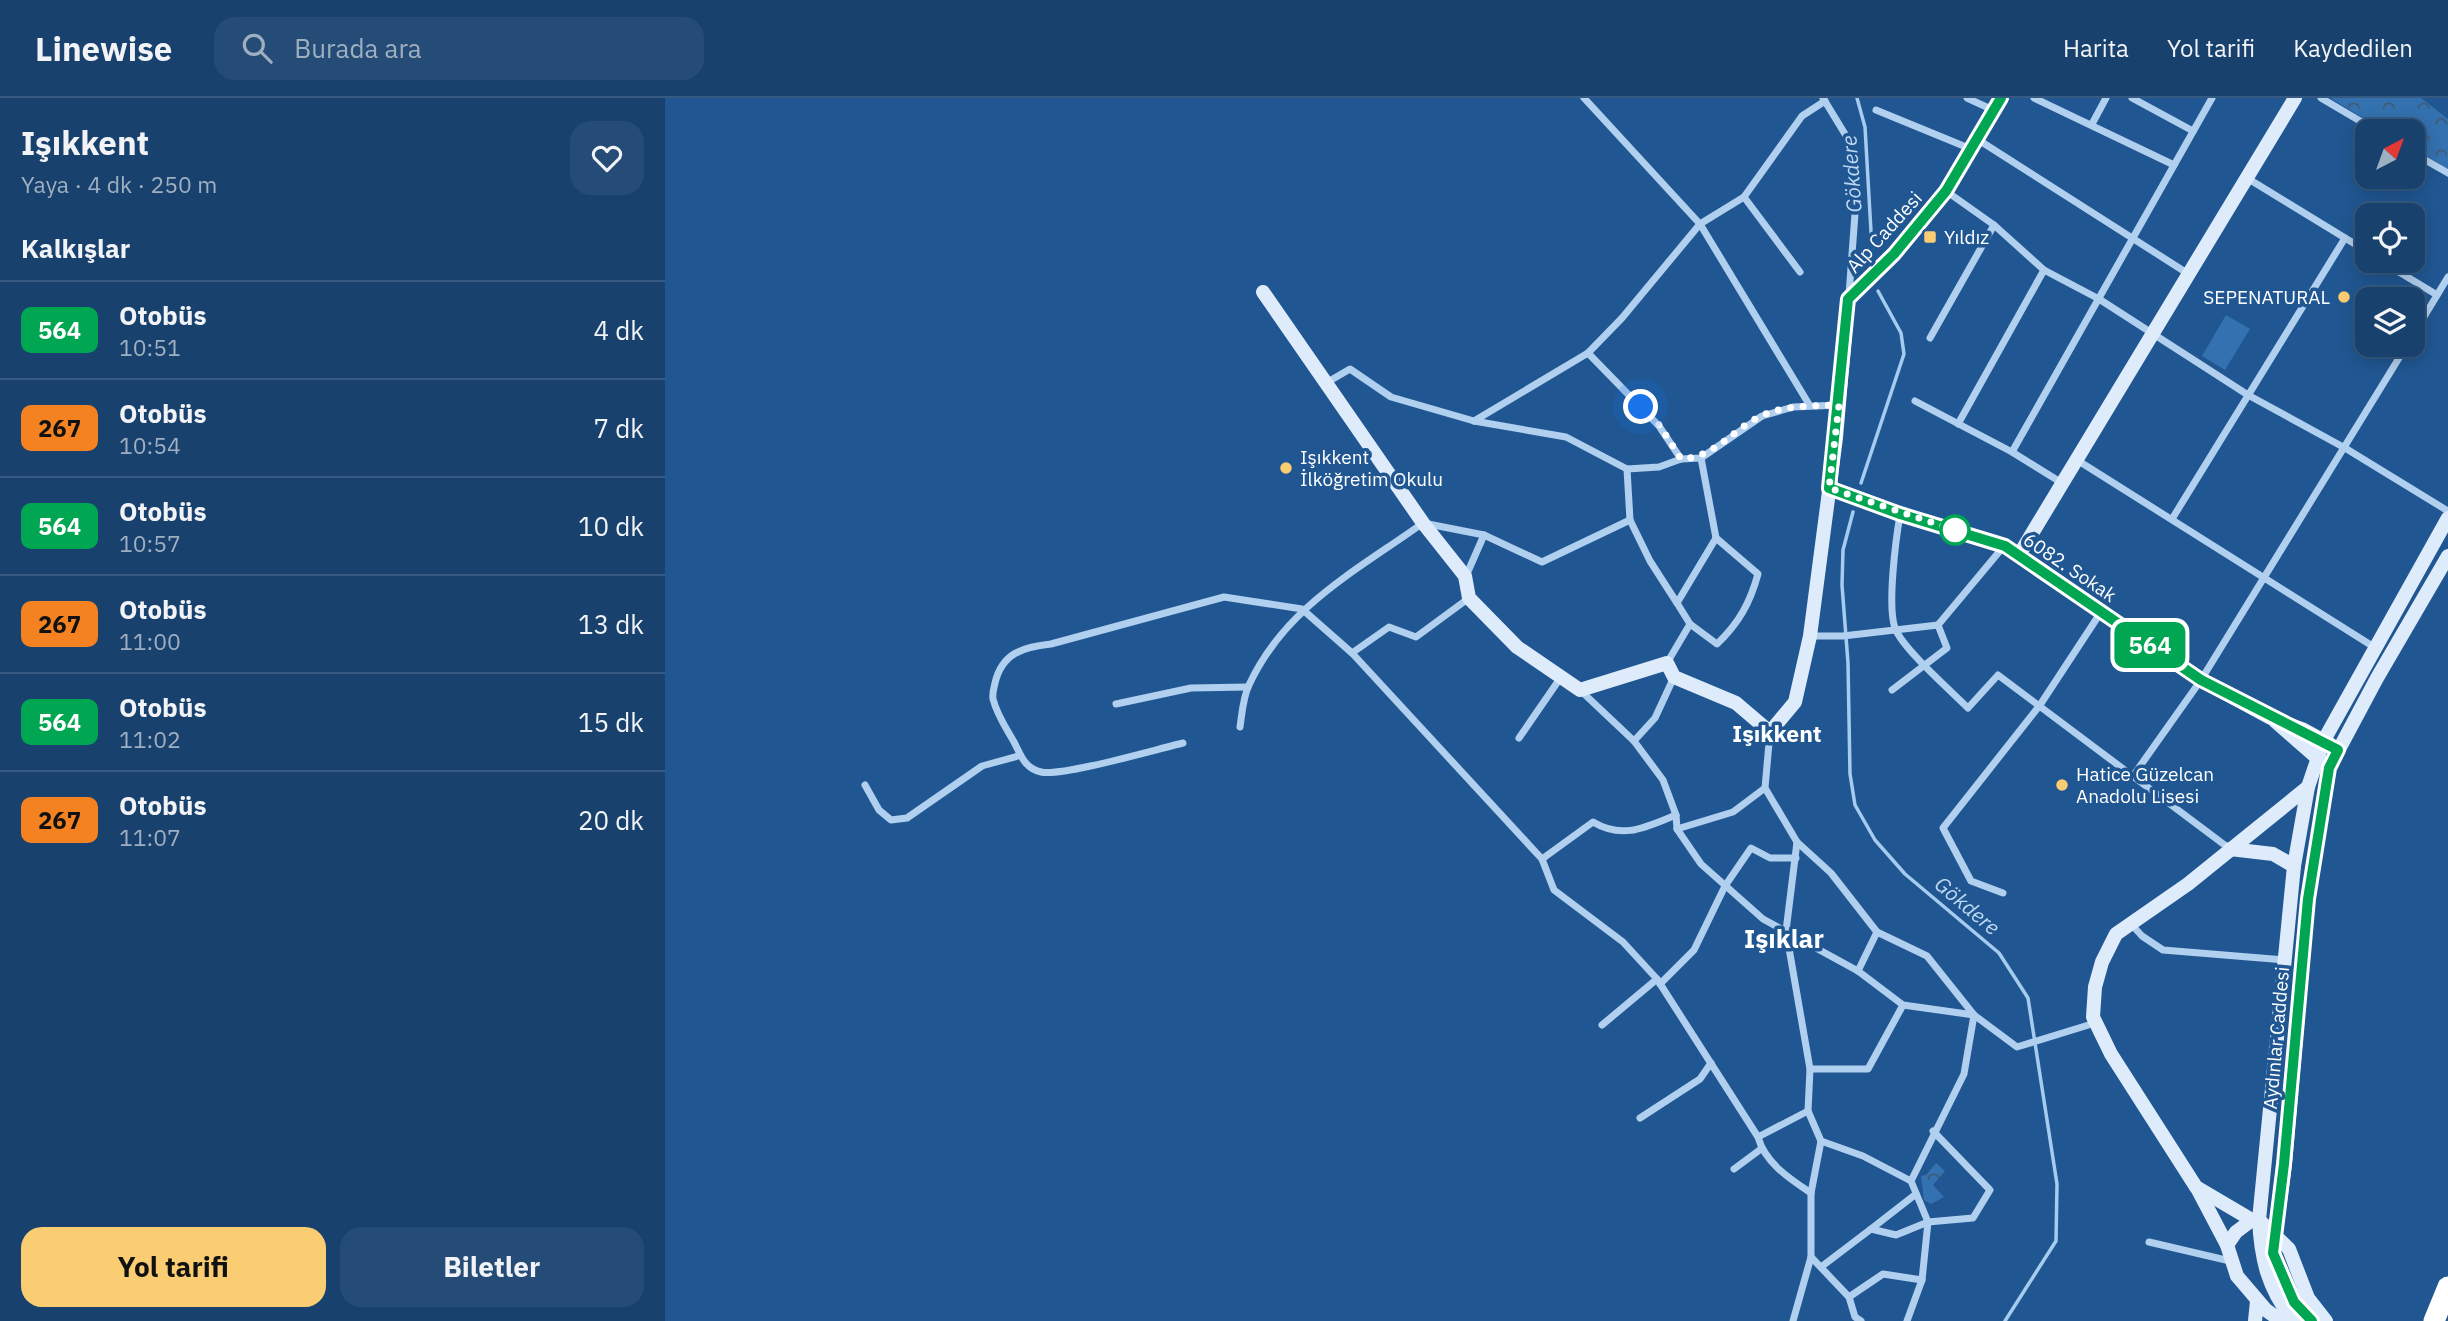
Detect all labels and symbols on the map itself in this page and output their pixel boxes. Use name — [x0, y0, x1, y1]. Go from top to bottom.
north arrow — [2355, 119, 2425, 189]
water label: Gökdere — [1834, 134, 1868, 214]
street label: Alp Caddesi — [1841, 186, 1927, 278]
place label: Yıldız — [1944, 225, 1989, 249]
marker: Yıldız — [1922, 229, 1938, 245]
place label: SEPENATURAL — [2203, 285, 2330, 309]
marker: SEPENATURAL — [2336, 289, 2352, 305]
your location — [1623, 389, 1658, 424]
place label: Işıkkent İlköğretim Okulu — [1300, 445, 1443, 491]
marker: Işıkkent İlköğretim Okulu — [1278, 460, 1294, 476]
unlabelled marker — [1940, 515, 1970, 545]
street label: 6082. Sokak — [2019, 527, 2121, 607]
line badge: 564 — [2110, 622, 2190, 668]
district label: Işıkkent — [1732, 718, 1822, 748]
place label: Hatice Güzelcan Anadolu Lisesi — [2076, 762, 2214, 808]
marker: Hatice Güzelcan Anadolu Lisesi — [2054, 777, 2070, 793]
water label: Gökdere — [1929, 870, 2006, 941]
district label: Işıklar — [1744, 921, 1824, 955]
street label: Aydınlar Caddesi — [2258, 966, 2294, 1110]

